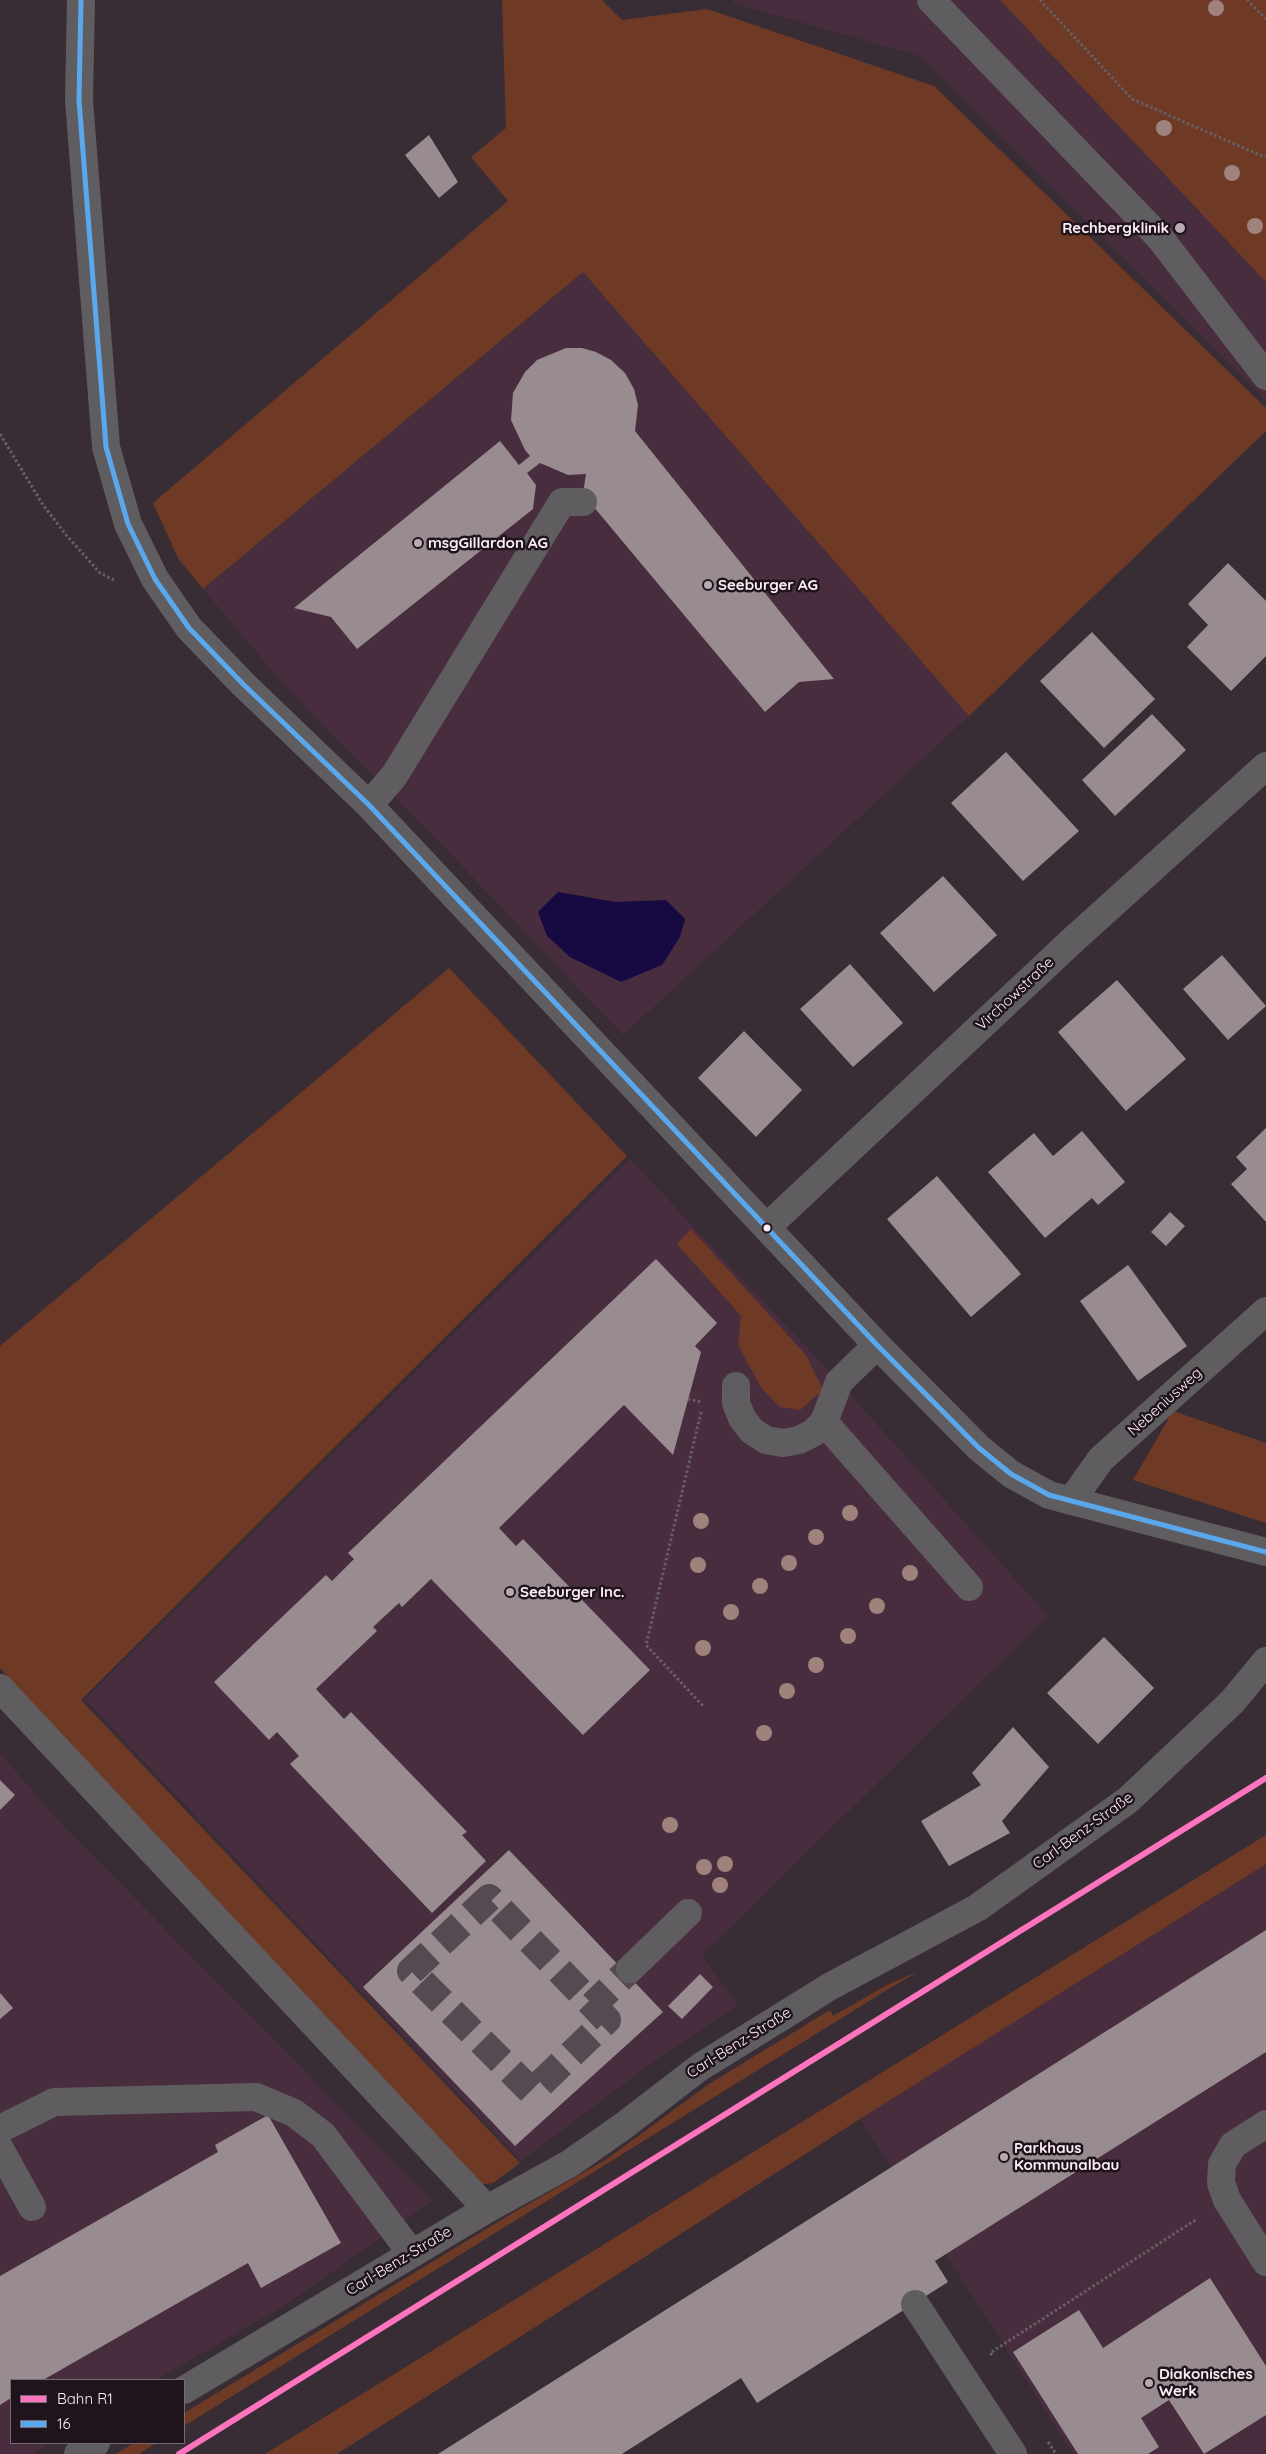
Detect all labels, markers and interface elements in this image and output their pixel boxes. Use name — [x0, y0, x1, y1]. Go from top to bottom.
place label: Rechbergklinik — [1062, 219, 1169, 237]
marker: Rechbergklinik — [1173, 221, 1187, 235]
place label: msgGillardon AG — [428, 534, 548, 552]
marker: msgGillardon AG — [412, 537, 424, 549]
place label: Seeburger AG — [718, 576, 818, 594]
marker: Seeburger AG — [702, 579, 714, 591]
street label: Virchowstraße — [972, 953, 1058, 1035]
unlabelled marker — [762, 1223, 772, 1233]
street label: Nebeniusweg — [1124, 1364, 1206, 1440]
place label: Seeburger Inc. — [520, 1583, 625, 1601]
marker: Seeburger Inc. — [504, 1586, 516, 1598]
street label: Carl-Benz-Straße — [1029, 1789, 1137, 1873]
street label: Carl-Benz-Straße — [683, 2004, 795, 2082]
place label: Parkhaus Kommunalbau — [1014, 2139, 1119, 2174]
marker: Parkhaus Kommunalbau — [998, 2151, 1010, 2163]
street label: Carl-Benz-Straße — [343, 2222, 455, 2300]
place label: Diakonisches Werk — [1159, 2365, 1253, 2400]
marker: Diakonisches Werk — [1143, 2377, 1155, 2389]
legend — [10, 2379, 185, 2444]
text: Bahn R1 — [57, 2389, 113, 2408]
text: 16 — [57, 2414, 71, 2433]

